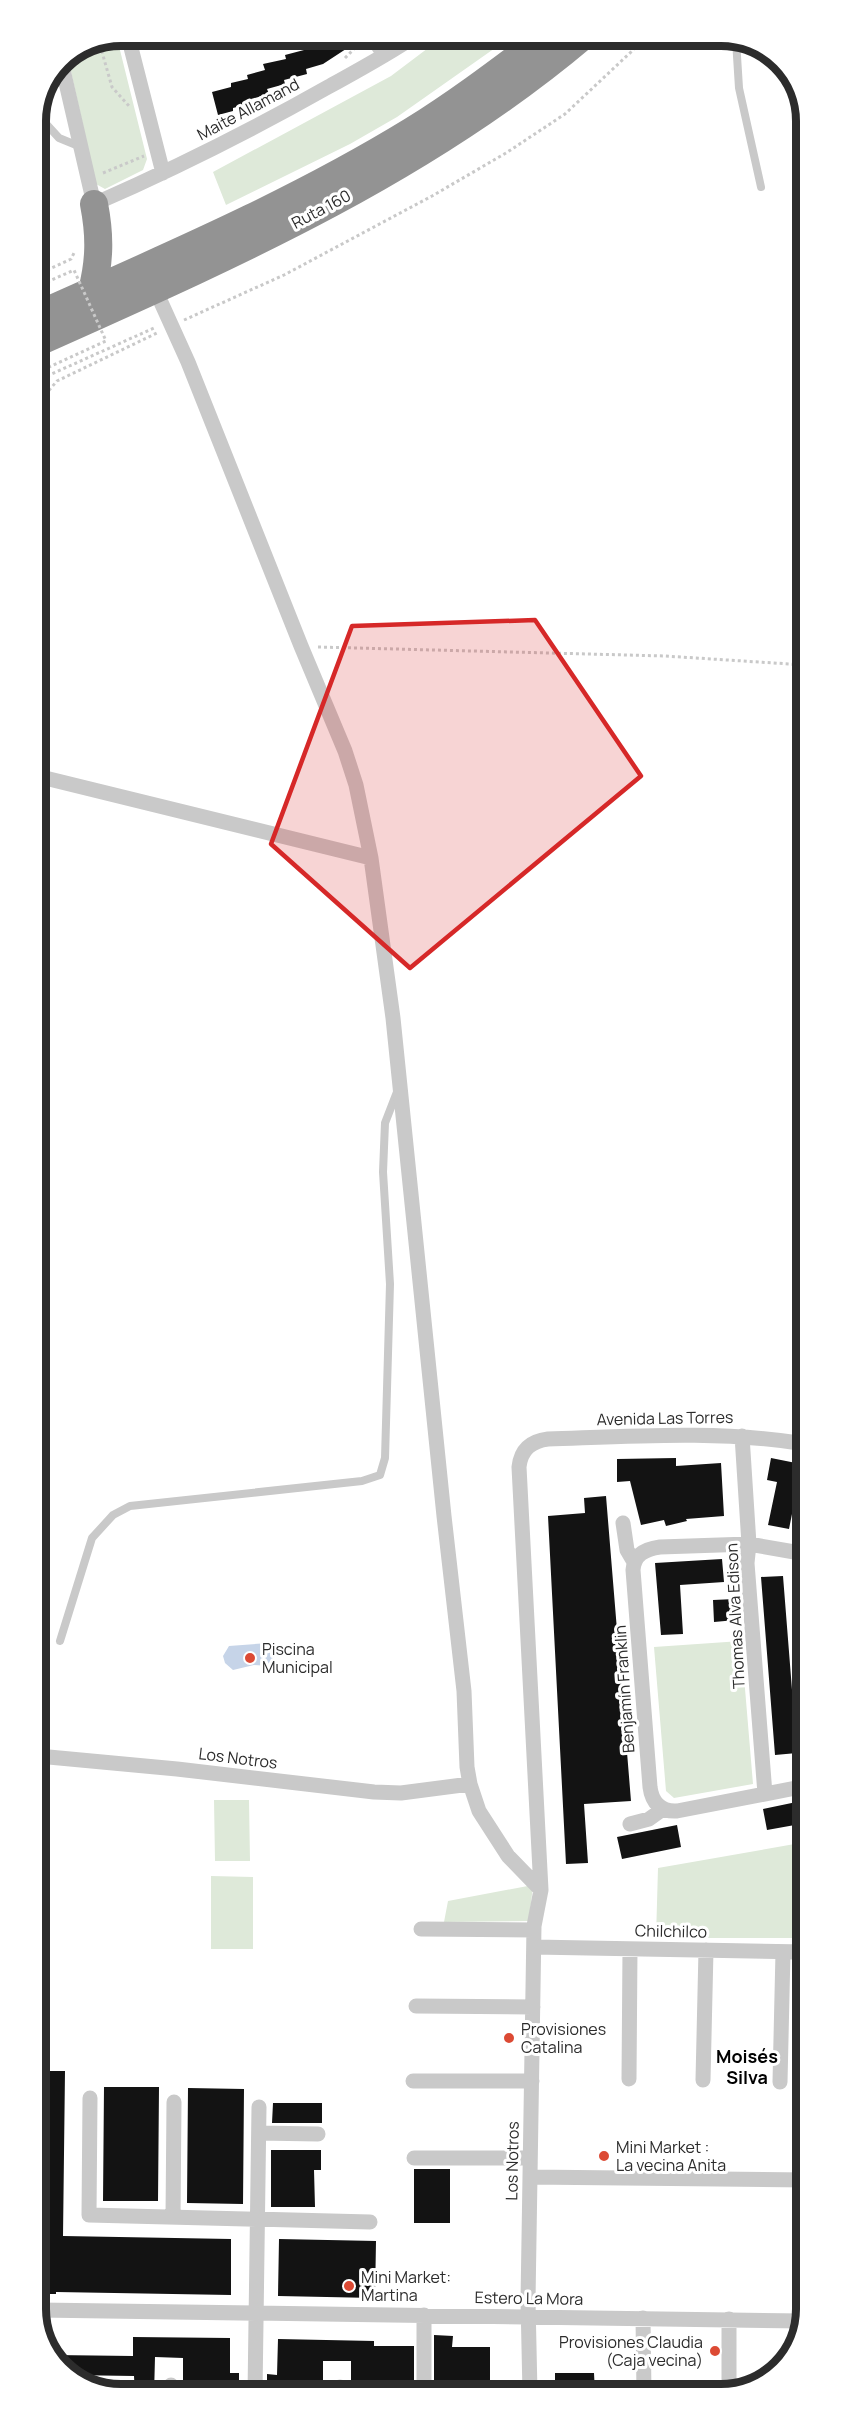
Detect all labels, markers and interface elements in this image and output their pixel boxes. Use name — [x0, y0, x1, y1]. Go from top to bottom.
street label: Maite Allamand — [193, 73, 303, 145]
street label: Ruta 160 — [288, 184, 354, 234]
street label: Avenida Las Torres — [596, 1406, 734, 1430]
street label: Thomas Alva Edison — [720, 1543, 750, 1689]
street label: Benjamín Franklin — [609, 1624, 639, 1754]
place label: Piscina Municipal — [262, 1638, 333, 1678]
marker: Piscina Municipal — [243, 1651, 257, 1665]
street label: Los Notros — [197, 1742, 279, 1774]
street label: Chilchilco — [635, 1919, 707, 1943]
place label: Provisiones Catalina — [521, 2018, 606, 2058]
marker: Provisiones Catalina — [502, 2031, 516, 2045]
district label: Moisés Silva — [716, 2044, 778, 2089]
street label: Los Notros — [500, 2121, 524, 2201]
place label: Mini Market : La vecina Anita — [616, 2136, 726, 2176]
marker: Mini Market : La vecina Anita — [597, 2149, 611, 2163]
place label: Mini Market: Martina — [361, 2266, 451, 2306]
marker: Mini Market: Martina — [342, 2279, 356, 2293]
street label: Estero La Mora — [474, 2286, 584, 2310]
place label: Provisiones Claudia (Caja vecina) — [559, 2331, 703, 2371]
marker: Provisiones Claudia (Caja vecina) — [708, 2344, 722, 2358]

